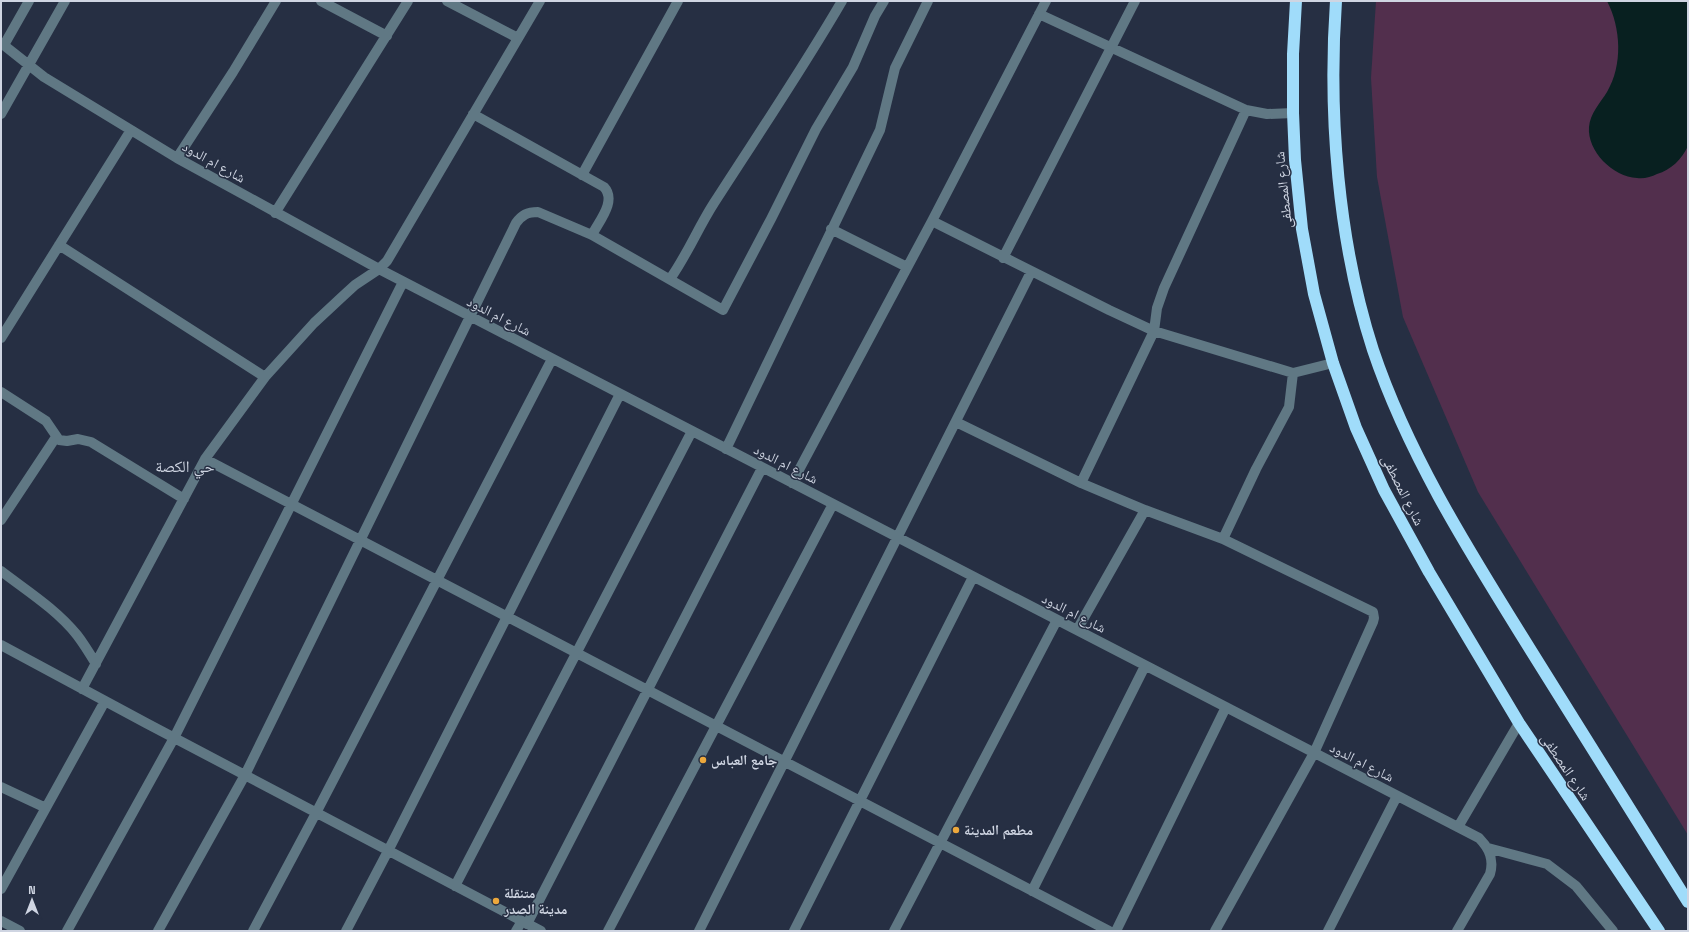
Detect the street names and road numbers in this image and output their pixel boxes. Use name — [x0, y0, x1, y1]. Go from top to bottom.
street label: شارع ام الدود — [179, 137, 249, 188]
street label: شارع المصطفى — [1270, 151, 1297, 229]
street label: شارع ام الدود — [464, 292, 534, 341]
street label: شارع ام الدود — [751, 440, 821, 489]
street label: شارع المصطفى — [1377, 452, 1429, 529]
street label: شارع ام الدود — [1039, 589, 1109, 638]
street label: شارع المصطفى — [1536, 730, 1595, 805]
street label: شارع ام الدود — [1327, 738, 1397, 787]

